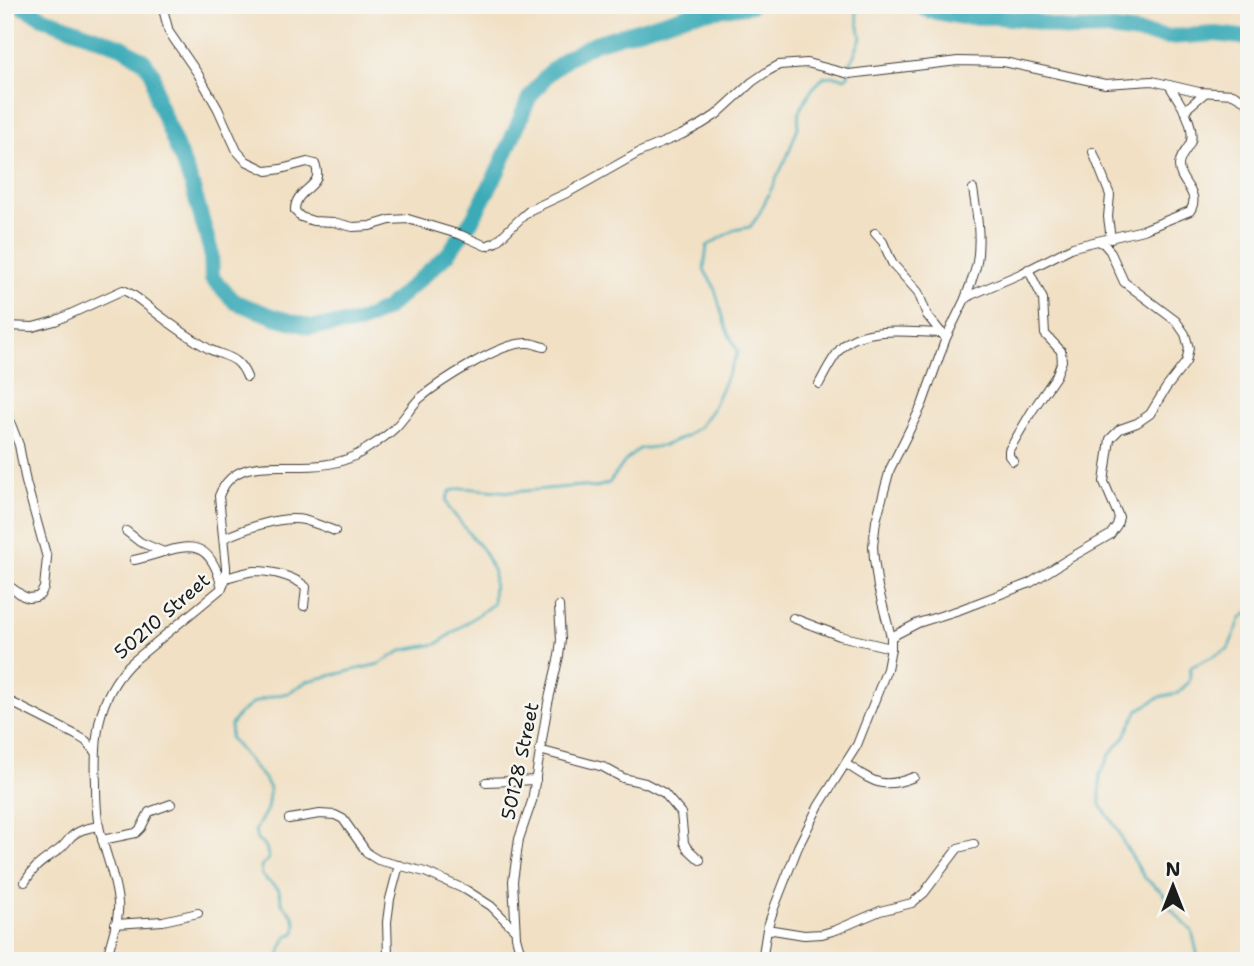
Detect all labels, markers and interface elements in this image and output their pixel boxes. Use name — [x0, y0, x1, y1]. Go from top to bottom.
street label: 50210 Street — [109, 568, 215, 664]
street label: 50128 Street — [495, 700, 545, 822]
north arrow — [1138, 850, 1208, 920]
text: N — [1165, 857, 1181, 882]

